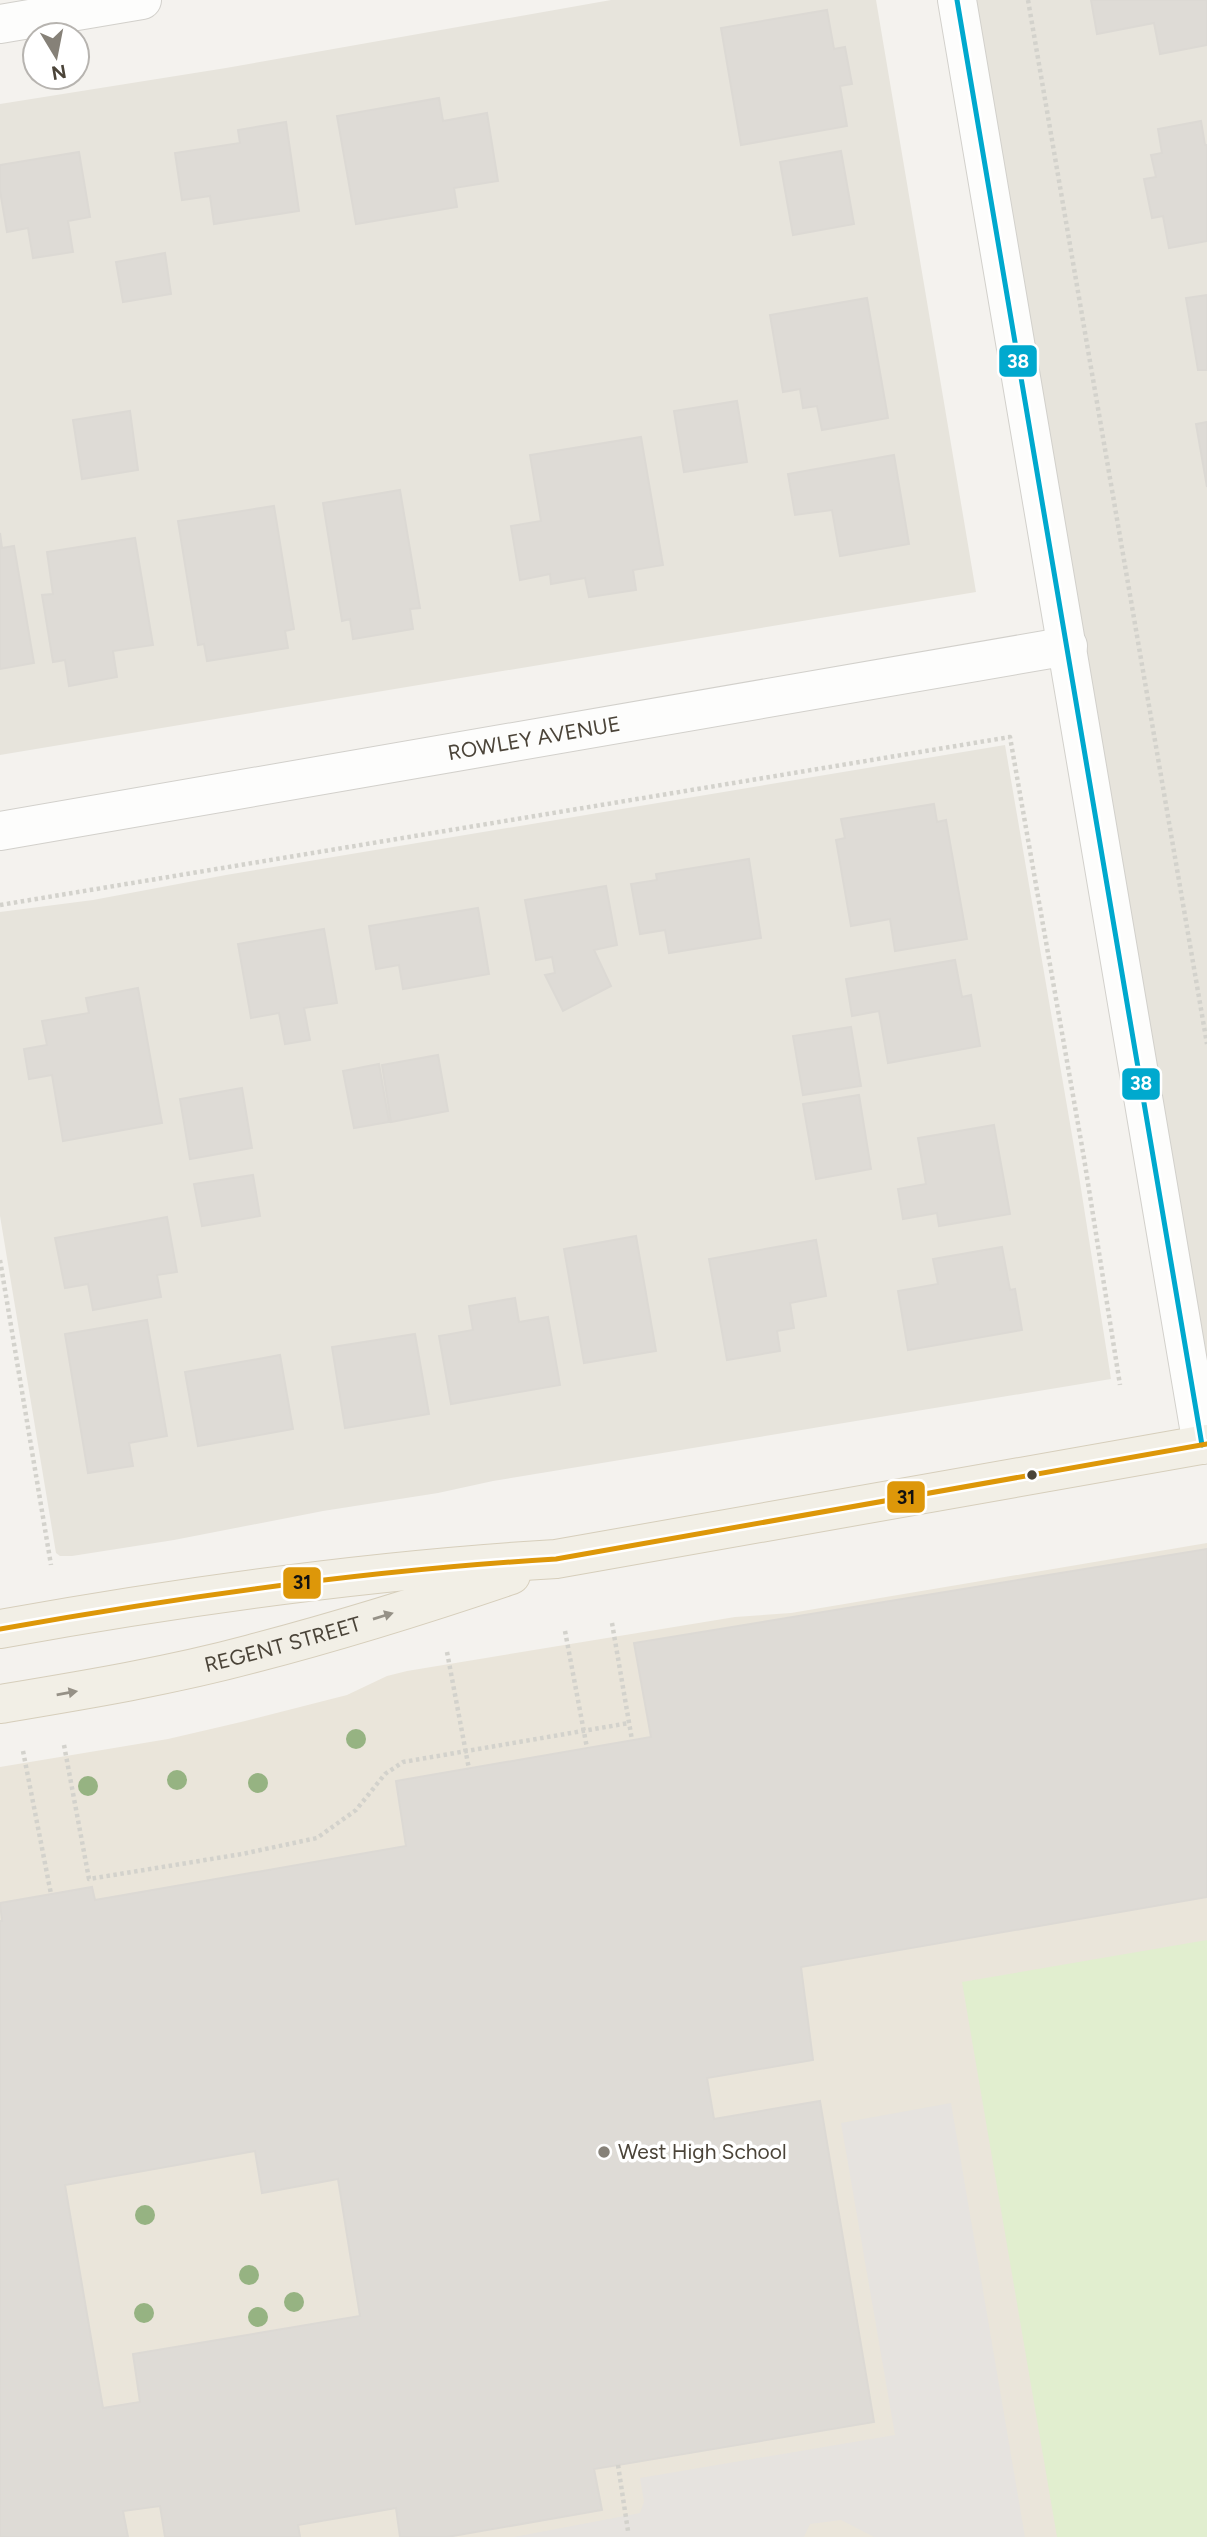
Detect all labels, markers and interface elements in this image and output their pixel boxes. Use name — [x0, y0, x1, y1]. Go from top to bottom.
north arrow — [21, 21, 91, 91]
text: N — [50, 60, 68, 85]
line badge: 38 — [998, 344, 1038, 378]
text: 38 — [1007, 350, 1029, 373]
street label: ROWLEY AVENUE — [446, 711, 622, 765]
line badge: 38 — [1121, 1067, 1161, 1101]
text: 38 — [1130, 1072, 1152, 1095]
unlabelled marker — [1025, 1468, 1039, 1482]
line badge: 31 — [886, 1480, 926, 1514]
text: 31 — [897, 1486, 915, 1509]
line badge: 31 — [282, 1566, 322, 1600]
text: 31 — [293, 1571, 311, 1594]
one-way arrow — [373, 1610, 394, 1620]
street label: REGENT STREET — [202, 1611, 364, 1677]
one-way arrow — [56, 1687, 78, 1698]
place label: West High School — [618, 2139, 787, 2164]
marker: West High School — [596, 2144, 612, 2160]

